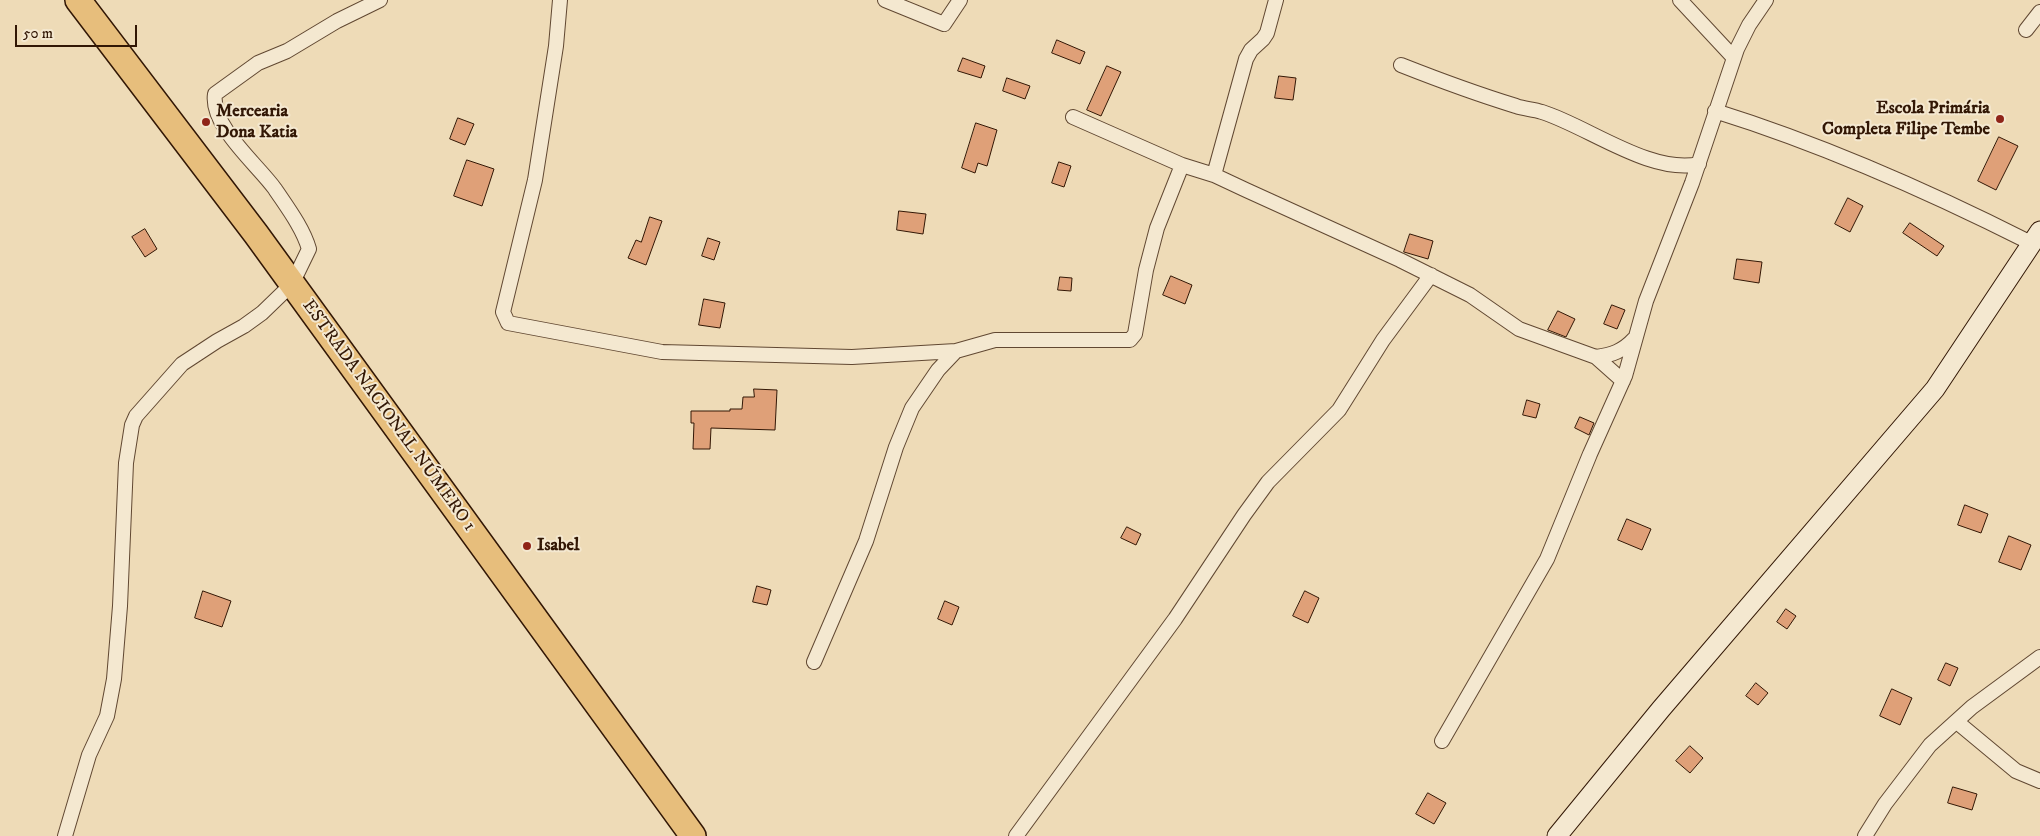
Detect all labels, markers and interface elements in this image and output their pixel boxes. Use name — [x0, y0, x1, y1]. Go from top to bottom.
scale bar — [18, 15, 140, 47]
text: 50 m — [23, 24, 53, 43]
place label: Escola Primária Completa Filipe Tembe — [1822, 98, 1990, 140]
place label: Mercearia Dona Katia — [216, 101, 297, 144]
marker: Escola Primária Completa Filipe Tembe — [1994, 113, 2006, 125]
marker: Mercearia Dona Katia — [200, 116, 212, 128]
street label: ESTRADA NACIONAL NÚMERO 1 — [297, 296, 479, 536]
place label: Isabel — [537, 535, 579, 557]
marker: Isabel — [521, 540, 533, 552]

